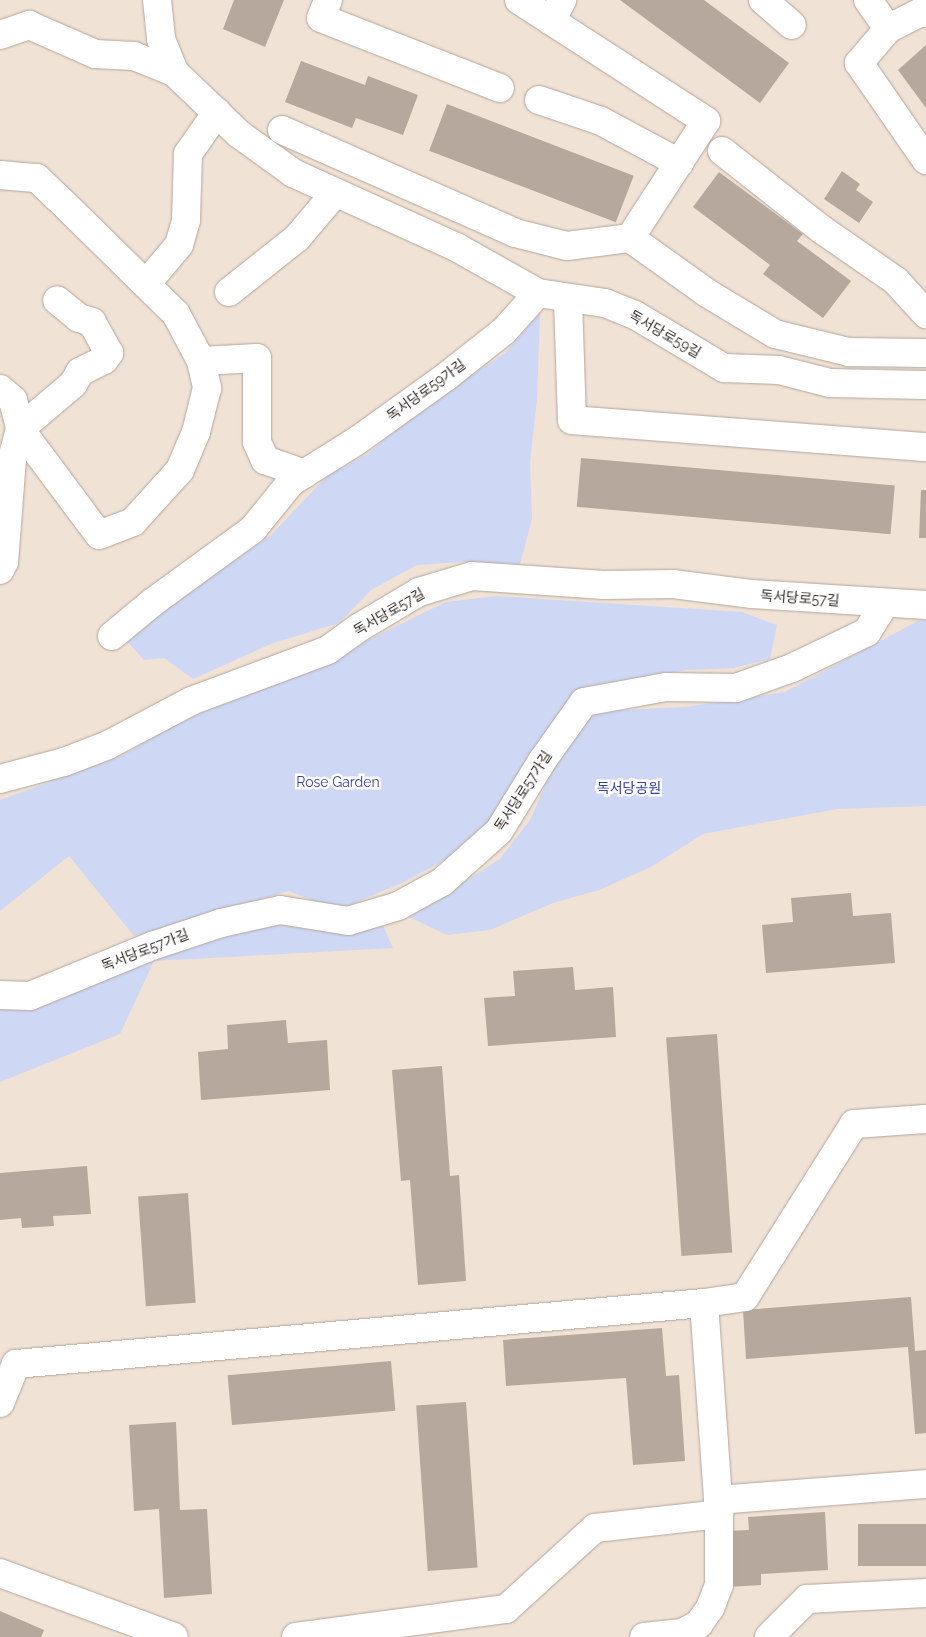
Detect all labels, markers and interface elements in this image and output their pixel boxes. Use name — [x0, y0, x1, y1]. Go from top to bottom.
street label: 독서당로59길 — [626, 307, 704, 361]
street label: 독서당로59가길 — [383, 356, 469, 424]
street label: 독서당로57길 — [350, 585, 428, 639]
street label: 독서당로57길 — [760, 587, 840, 609]
street label: 독서당로57가길 — [491, 748, 555, 834]
park label: Rose Garden — [296, 774, 380, 790]
park label: 독서당공원 — [597, 780, 661, 796]
street label: 독서당로57가길 — [99, 926, 191, 974]

